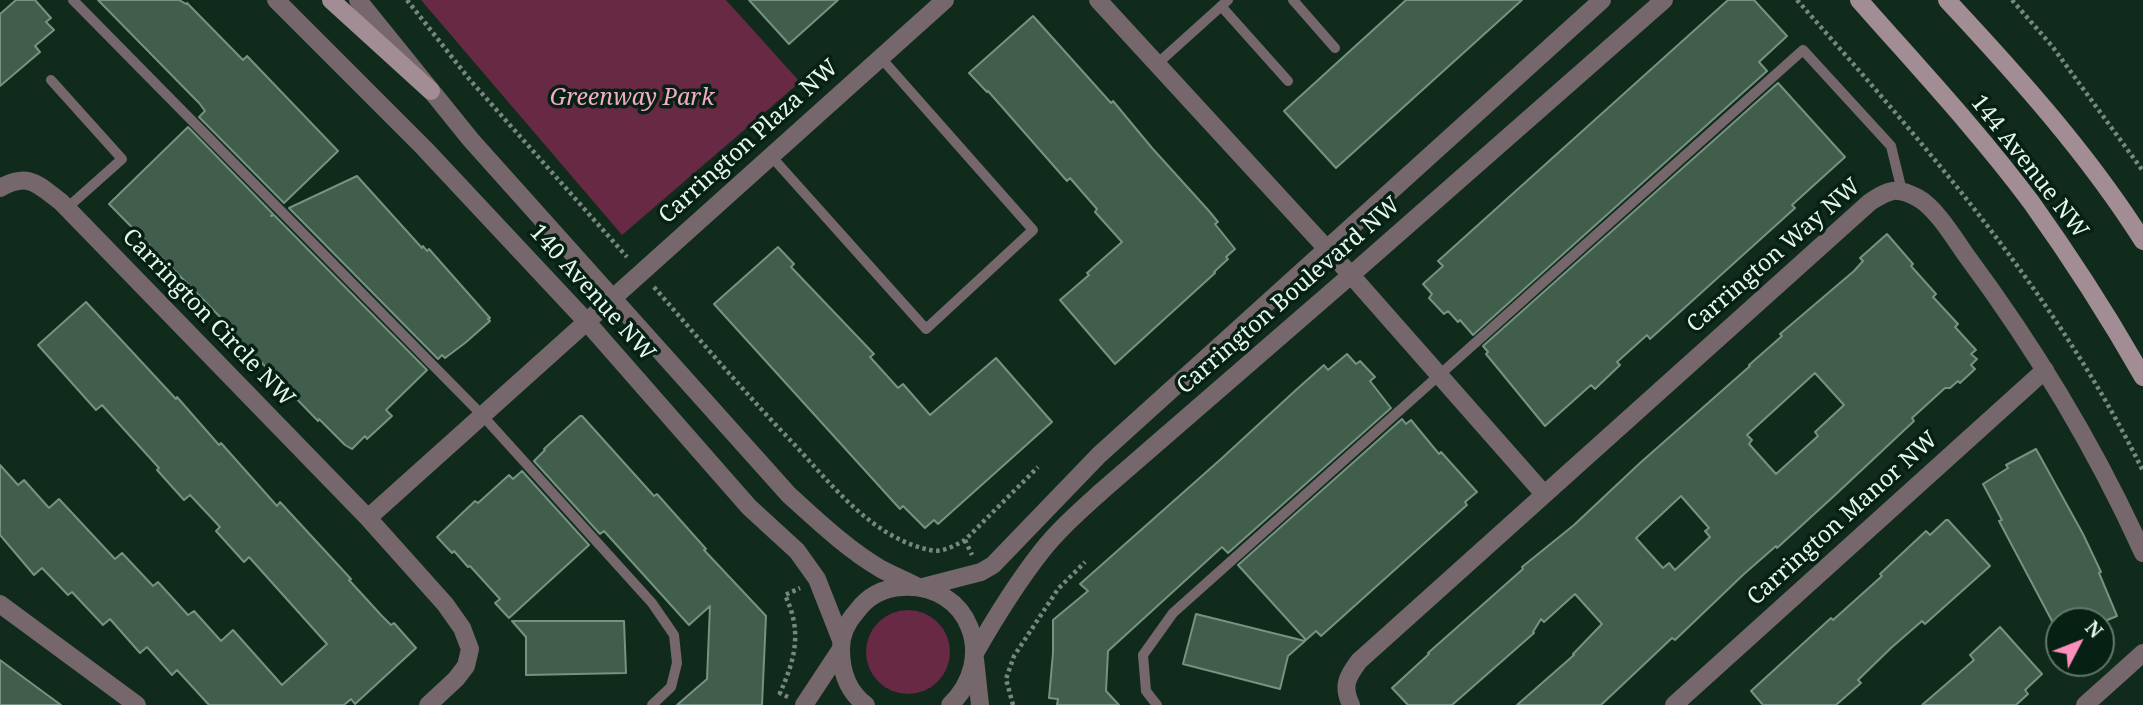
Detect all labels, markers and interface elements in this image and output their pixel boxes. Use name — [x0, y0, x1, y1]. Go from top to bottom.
street label: Carrington Plaza NW — [654, 54, 844, 230]
park label: Greenway Park — [550, 84, 714, 112]
street label: 144 Avenue NW — [1964, 90, 2094, 244]
street label: Carrington Way NW — [1682, 173, 1866, 339]
street label: Carrington Boulevard NW — [1172, 192, 1406, 400]
street label: 140 Avenue NW — [523, 219, 661, 367]
street label: Carrington Circle NW — [116, 223, 300, 413]
street label: Carrington Manor NW — [1742, 426, 1944, 612]
north arrow — [2045, 607, 2115, 677]
text: N — [2079, 615, 2109, 644]

